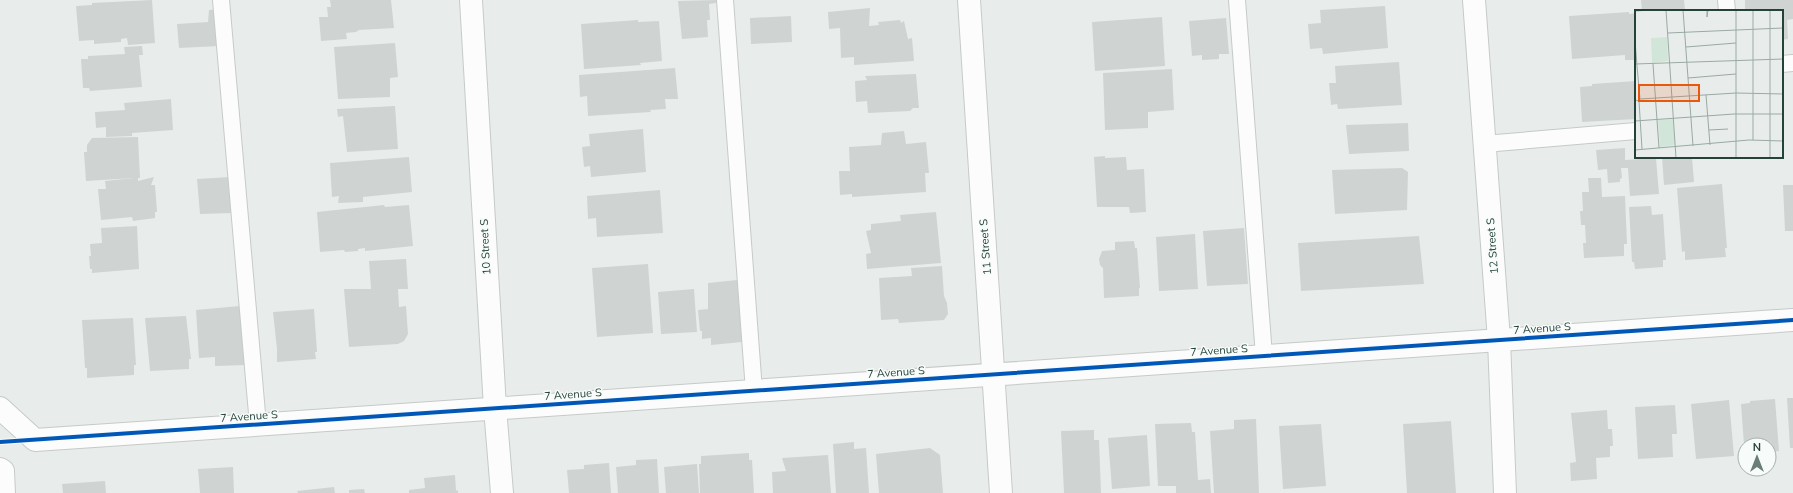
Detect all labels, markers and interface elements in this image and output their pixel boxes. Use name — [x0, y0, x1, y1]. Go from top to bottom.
inset map — [1635, 10, 1783, 158]
street label: 12 Street S — [1483, 217, 1501, 275]
street label: 10 Street S — [477, 218, 493, 275]
street label: 11 Street S — [976, 218, 994, 276]
street label: 7 Avenue S — [1513, 319, 1571, 337]
street label: 7 Avenue S — [1190, 341, 1248, 359]
street label: 7 Avenue S — [867, 363, 925, 381]
street label: 7 Avenue S — [544, 385, 602, 403]
street label: 7 Avenue S — [220, 407, 278, 425]
north arrow — [1737, 437, 1777, 477]
text: N — [1753, 440, 1761, 454]

